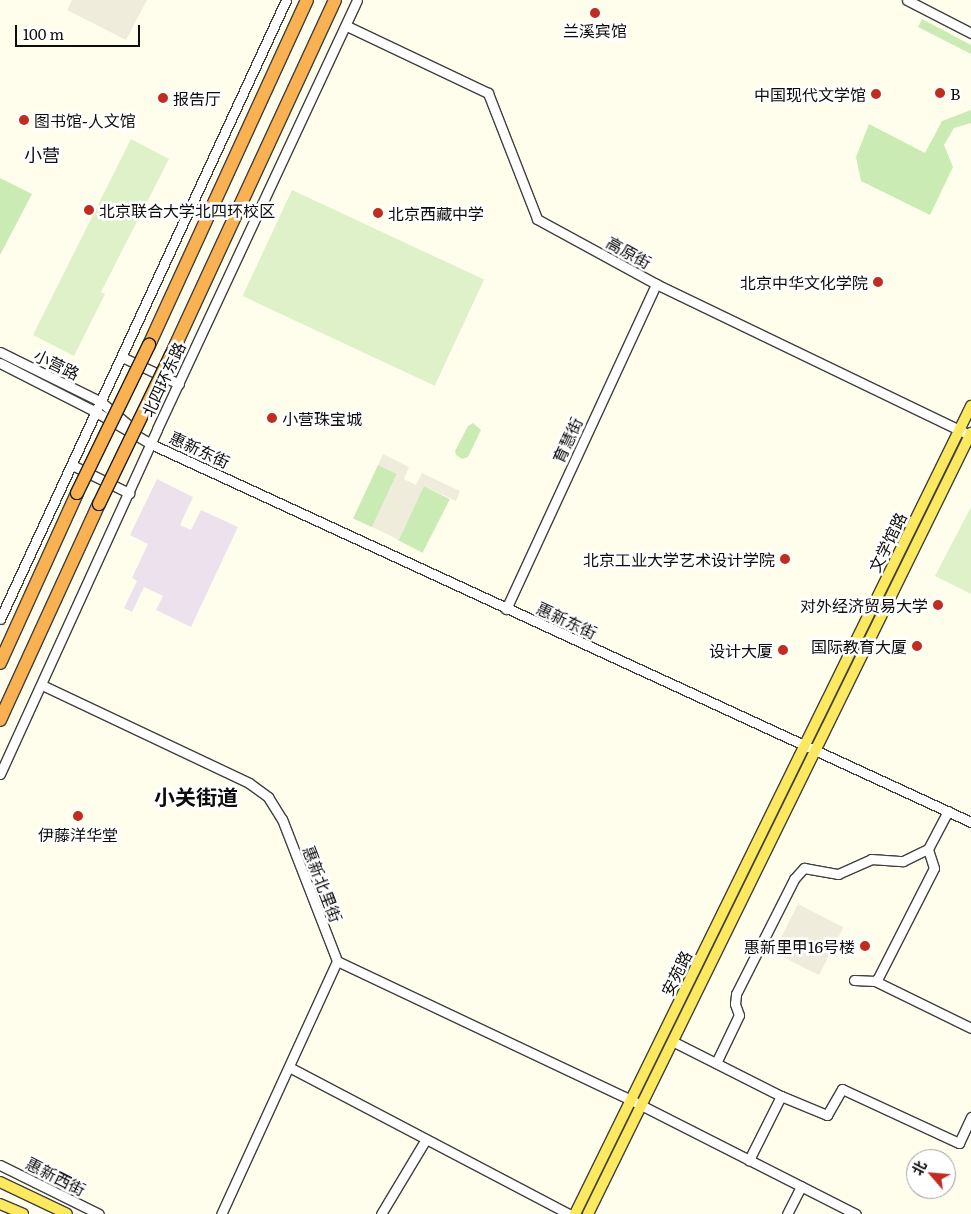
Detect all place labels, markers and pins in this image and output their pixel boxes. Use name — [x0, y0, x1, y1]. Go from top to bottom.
marker: 兰溪宾馆 — [589, 7, 601, 19]
place label: 兰溪宾馆 — [563, 20, 627, 40]
place label: B — [950, 83, 961, 103]
place label: 中国现代文学馆 — [754, 84, 866, 104]
marker: B — [934, 87, 946, 99]
place label: 报告厅 — [173, 88, 221, 108]
marker: 中国现代文学馆 — [870, 88, 882, 100]
marker: 报告厅 — [157, 92, 169, 104]
place label: 图书馆-人文馆 — [34, 110, 136, 130]
marker: 图书馆-人文馆 — [18, 114, 30, 126]
place label: 北京联合大学北四环校区 — [99, 200, 275, 220]
place label: 北京西藏中学 — [388, 203, 484, 223]
marker: 北京联合大学北四环校区 — [83, 204, 95, 216]
marker: 北京西藏中学 — [372, 207, 384, 219]
place label: 北京中华文化学院 — [740, 272, 868, 292]
marker: 北京中华文化学院 — [872, 276, 884, 288]
place label: 小营珠宝城 — [282, 408, 362, 428]
marker: 小营珠宝城 — [266, 412, 278, 424]
place label: 北京工业大学艺术设计学院 — [583, 549, 775, 569]
marker: 北京工业大学艺术设计学院 — [779, 553, 791, 565]
place label: 对外经济贸易大学 — [800, 595, 928, 615]
marker: 对外经济贸易大学 — [932, 599, 944, 611]
place label: 国际教育大厦 — [811, 636, 907, 656]
place label: 设计大厦 — [709, 640, 773, 660]
marker: 国际教育大厦 — [911, 640, 923, 652]
marker: 设计大厦 — [777, 644, 789, 656]
marker: 伊藤洋华堂 — [72, 810, 84, 822]
place label: 伊藤洋华堂 — [38, 824, 118, 844]
place label: 惠新里甲16号楼 — [744, 936, 855, 956]
marker: 惠新里甲16号楼 — [859, 940, 871, 952]

